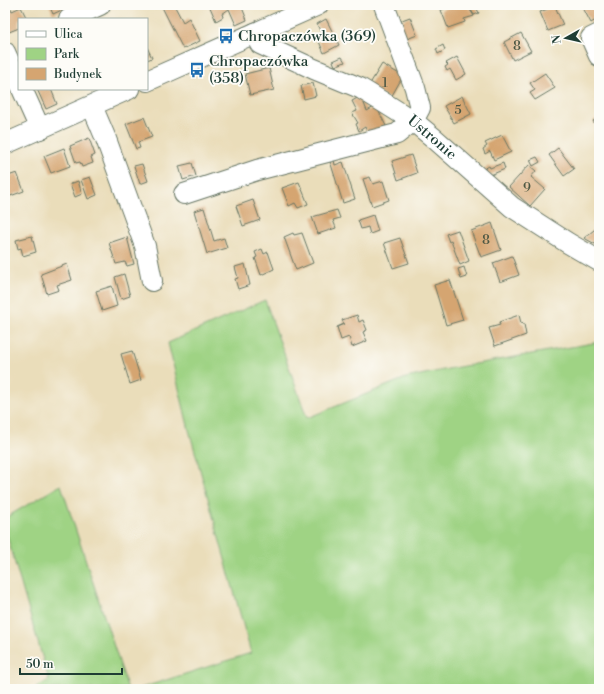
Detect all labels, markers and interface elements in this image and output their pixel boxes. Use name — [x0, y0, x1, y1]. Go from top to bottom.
legend — [18, 18, 148, 90]
north arrow — [546, 18, 586, 58]
text: Ulica — [54, 27, 83, 42]
bus stop icon: Chropaczówka (369) — [217, 27, 235, 45]
place label: Chropaczówka (369) — [238, 27, 376, 46]
text: N — [550, 34, 565, 45]
house number: 8 — [513, 38, 521, 54]
text: Park — [54, 47, 80, 62]
place label: Chropaczówka (358) — [209, 52, 309, 88]
bus stop icon: Chropaczówka (358) — [188, 61, 206, 79]
text: Budynek — [53, 67, 102, 82]
house number: 1 — [382, 75, 388, 91]
house number: 5 — [454, 102, 462, 118]
street label: Ustronie — [404, 111, 461, 164]
house number: 9 — [523, 180, 531, 196]
house number: 8 — [482, 232, 490, 248]
scale bar — [20, 650, 122, 676]
text: 50 m — [26, 657, 54, 672]

